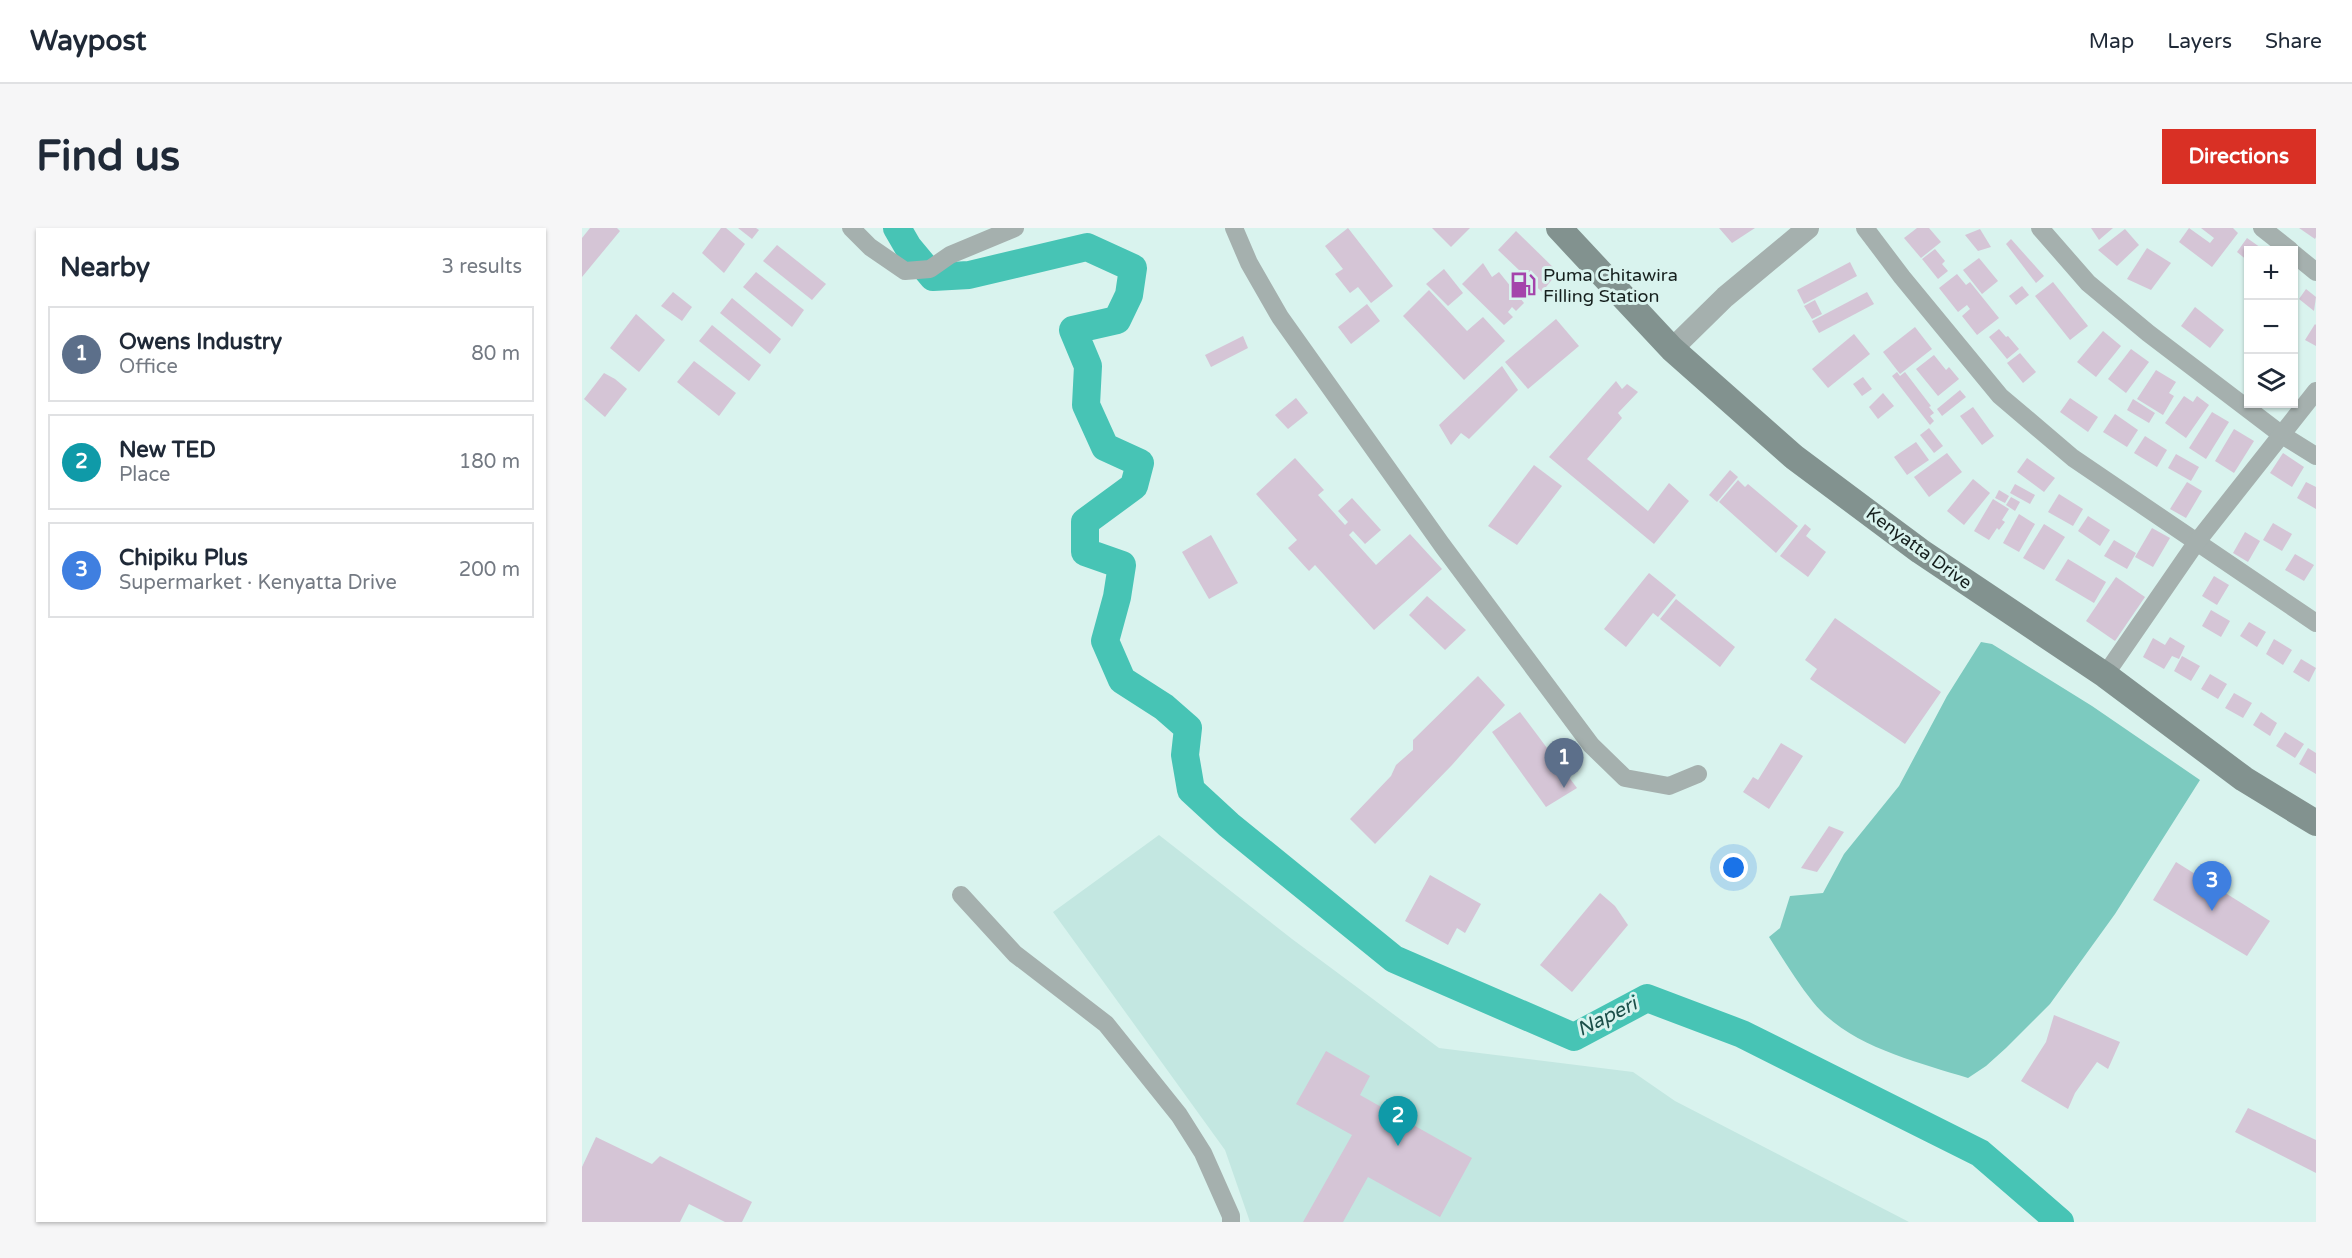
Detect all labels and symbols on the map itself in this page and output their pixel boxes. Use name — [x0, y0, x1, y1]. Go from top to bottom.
place label: Puma Chitawira Filling Station — [1543, 264, 1678, 307]
fuel station icon: Puma Chitawira Filling Station — [1508, 270, 1538, 300]
street label: Kenyatta Drive — [1862, 502, 1976, 594]
pin: 1 — [1544, 738, 1584, 788]
your location — [1719, 853, 1748, 882]
pin: 3 — [2192, 862, 2232, 911]
water label: Naperi — [1573, 991, 1644, 1042]
pin: 2 — [1378, 1096, 1418, 1146]

